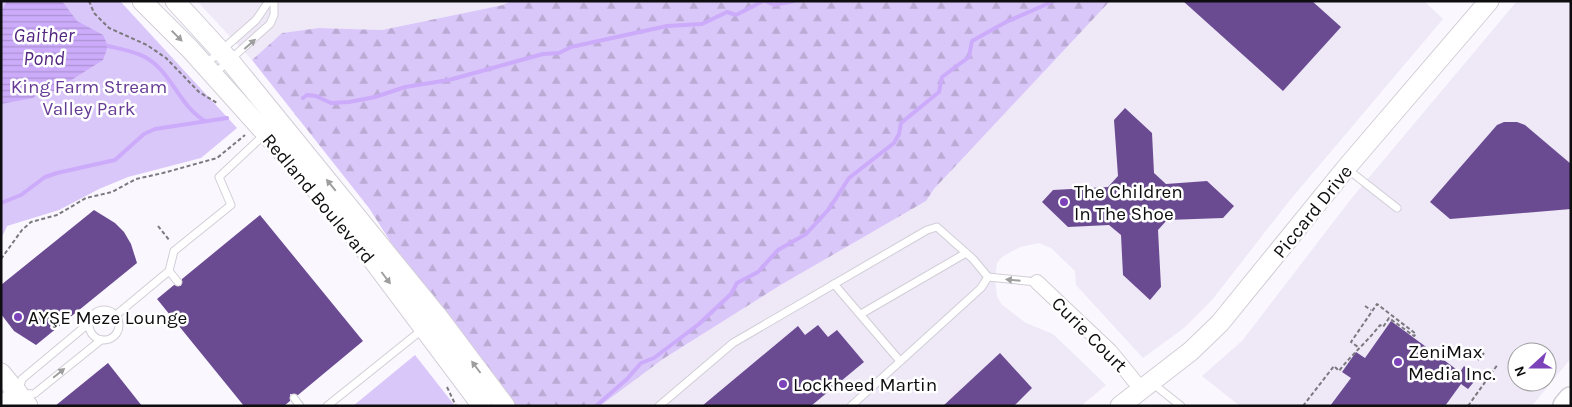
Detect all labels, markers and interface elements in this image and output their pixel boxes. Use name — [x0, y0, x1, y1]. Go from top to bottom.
water label: Gaither Pond — [14, 24, 76, 70]
one-way arrow — [171, 30, 183, 42]
one-way arrow — [244, 38, 257, 49]
park label: King Farm Stream Valley Park — [11, 76, 167, 120]
street label: Redland Boulevard — [258, 129, 379, 268]
street label: Piccard Drive — [1269, 161, 1357, 263]
one-way arrow — [325, 179, 336, 192]
place label: The Children In The Shoe — [1074, 181, 1183, 225]
marker: The Children In The Shoe — [1058, 196, 1070, 208]
one-way arrow — [380, 271, 391, 284]
one-way arrow — [1004, 275, 1020, 283]
street label: Curie Court — [1047, 292, 1132, 377]
place label: AYŞE Meze Lounge — [28, 307, 187, 329]
marker: AYŞE Meze Lounge — [12, 311, 24, 323]
place label: ZeniMax Media Inc. — [1408, 341, 1496, 385]
north arrow — [1507, 342, 1557, 392]
marker: ZeniMax Media Inc. — [1392, 356, 1404, 368]
one-way arrow — [471, 360, 481, 374]
text: N — [1511, 364, 1530, 379]
one-way arrow — [53, 368, 66, 379]
place label: Lockheed Martin — [793, 374, 937, 396]
marker: Lockheed Martin — [777, 378, 789, 390]

